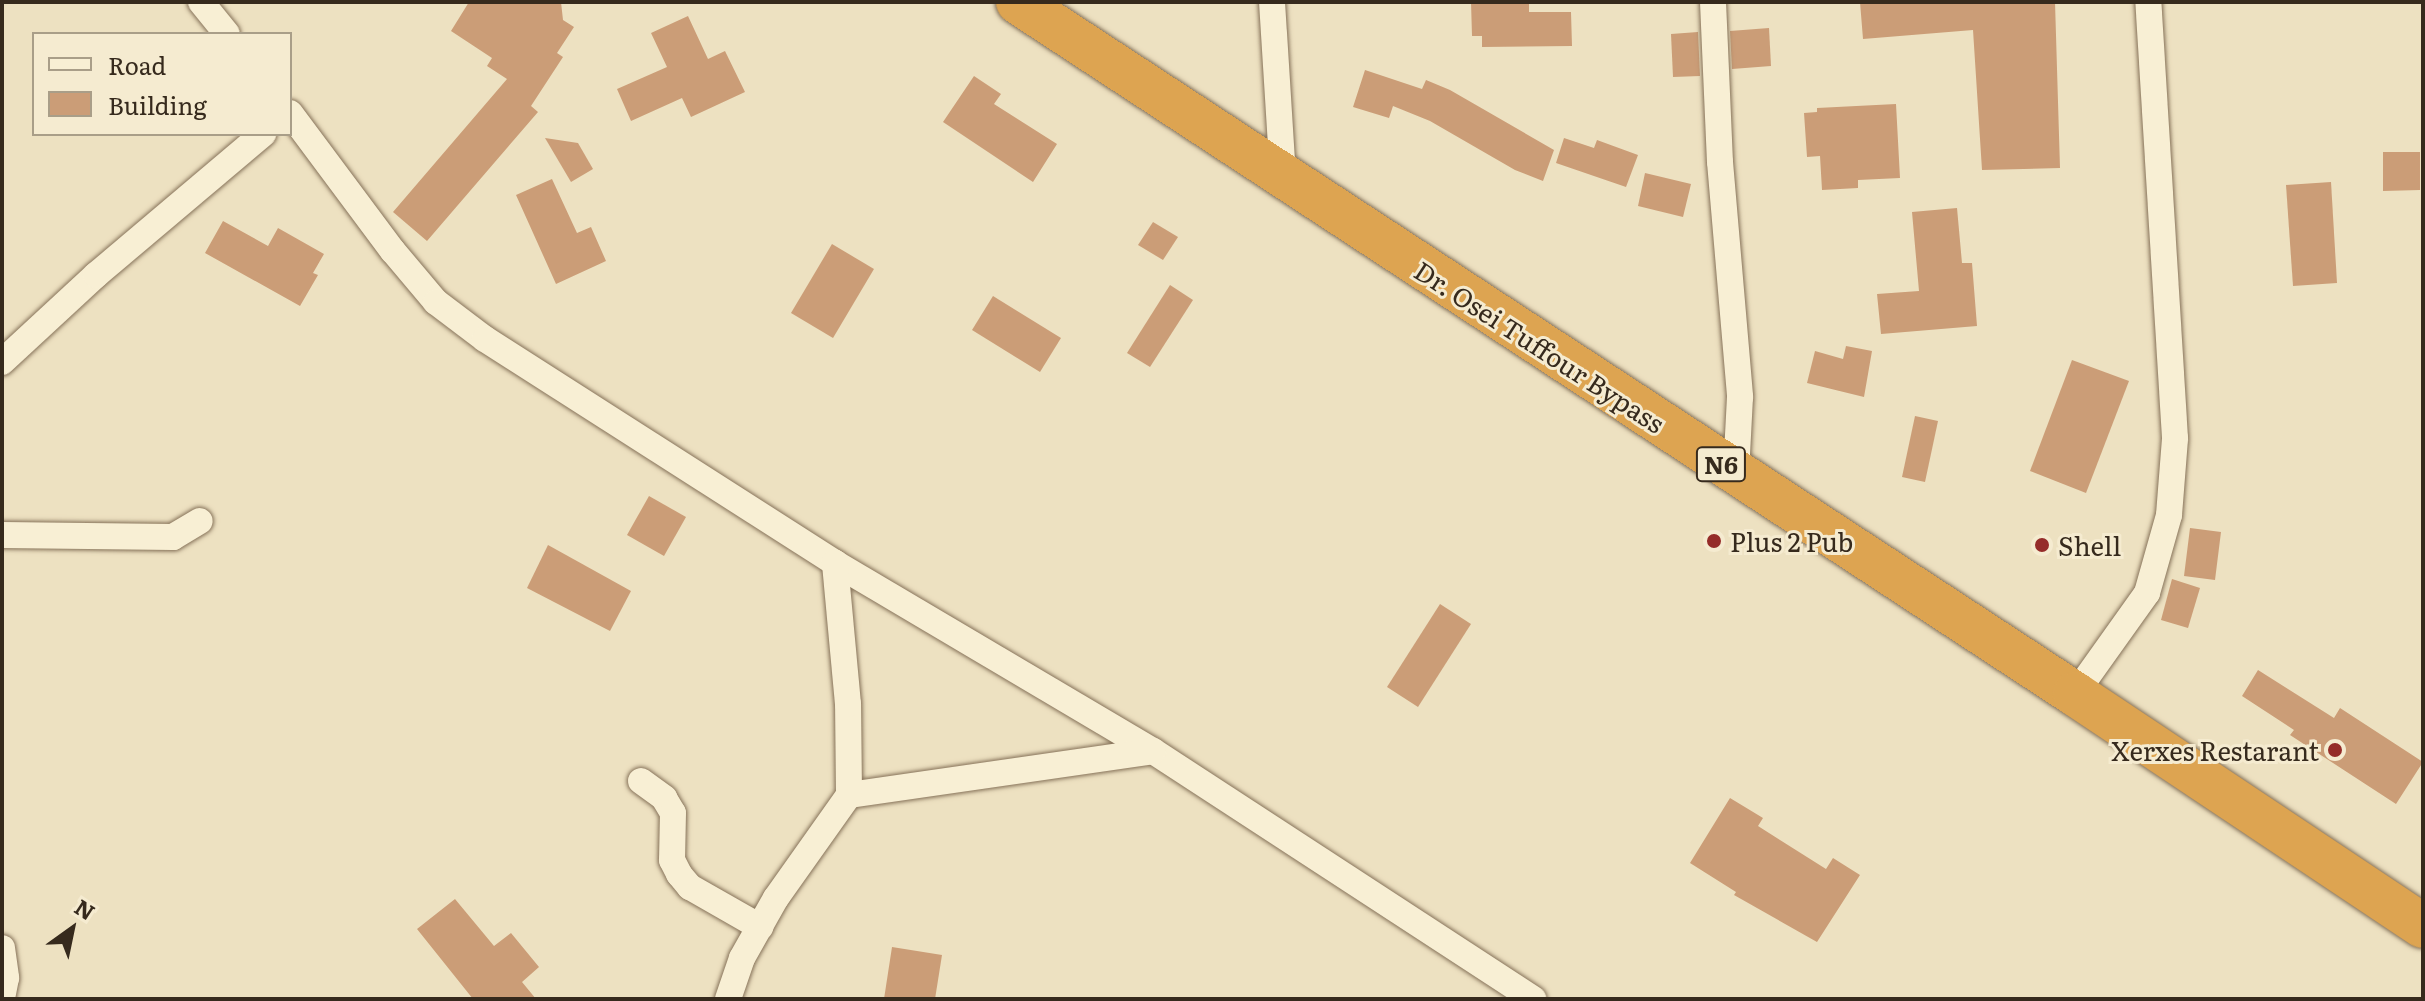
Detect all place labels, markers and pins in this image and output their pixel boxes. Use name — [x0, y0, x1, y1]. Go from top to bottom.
place label: Plus 2 Pub — [1730, 525, 1853, 557]
place label: Shell — [2058, 529, 2121, 561]
marker: Plus 2 Pub — [1705, 532, 1723, 550]
marker: Shell — [2033, 536, 2051, 554]
place label: Xerxes Restarant — [2111, 734, 2319, 766]
marker: Xerxes Restarant — [2326, 741, 2344, 759]

